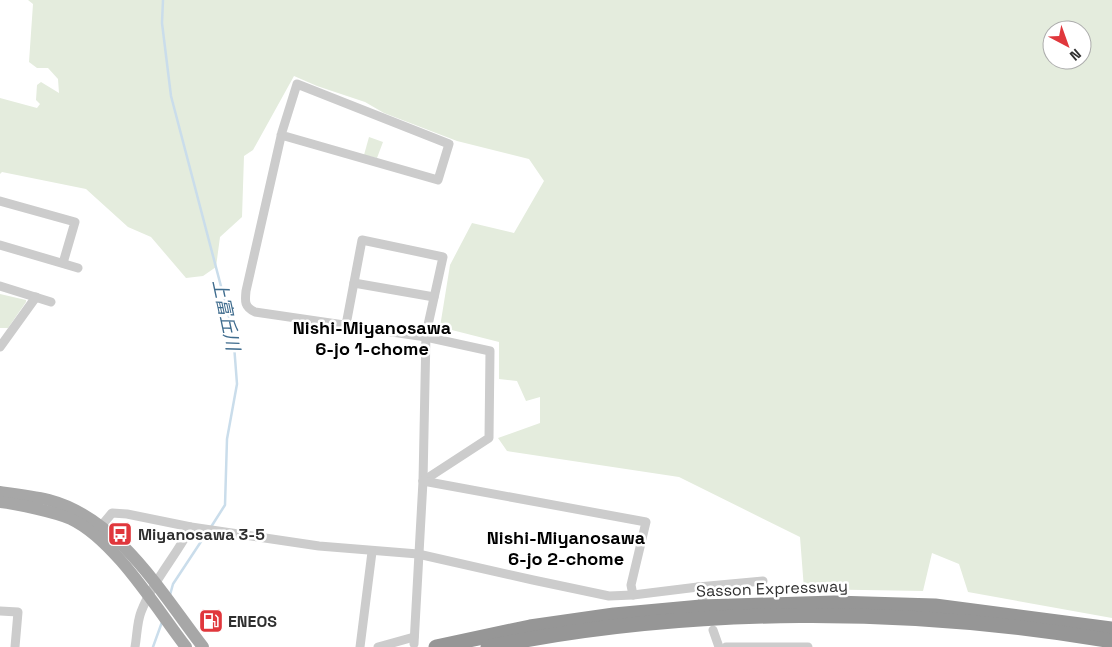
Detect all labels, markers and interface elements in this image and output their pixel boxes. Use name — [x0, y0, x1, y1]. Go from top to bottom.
north arrow — [1042, 20, 1092, 70]
text: N — [1066, 45, 1085, 65]
water label: 上富丘川 — [208, 277, 246, 354]
district label: Nishi-Miyanosawa 6-jo 1-chome — [293, 316, 452, 360]
bus stop icon: Miyanosawa 3-5 — [107, 521, 133, 547]
place label: Miyanosawa 3-5 — [138, 524, 265, 545]
district label: Nishi-Miyanosawa 6-jo 2-chome — [487, 526, 646, 570]
street label: Sasson Expressway — [696, 575, 848, 602]
fuel station icon: ENEOS — [198, 608, 224, 634]
place label: ENEOS — [228, 611, 277, 632]

